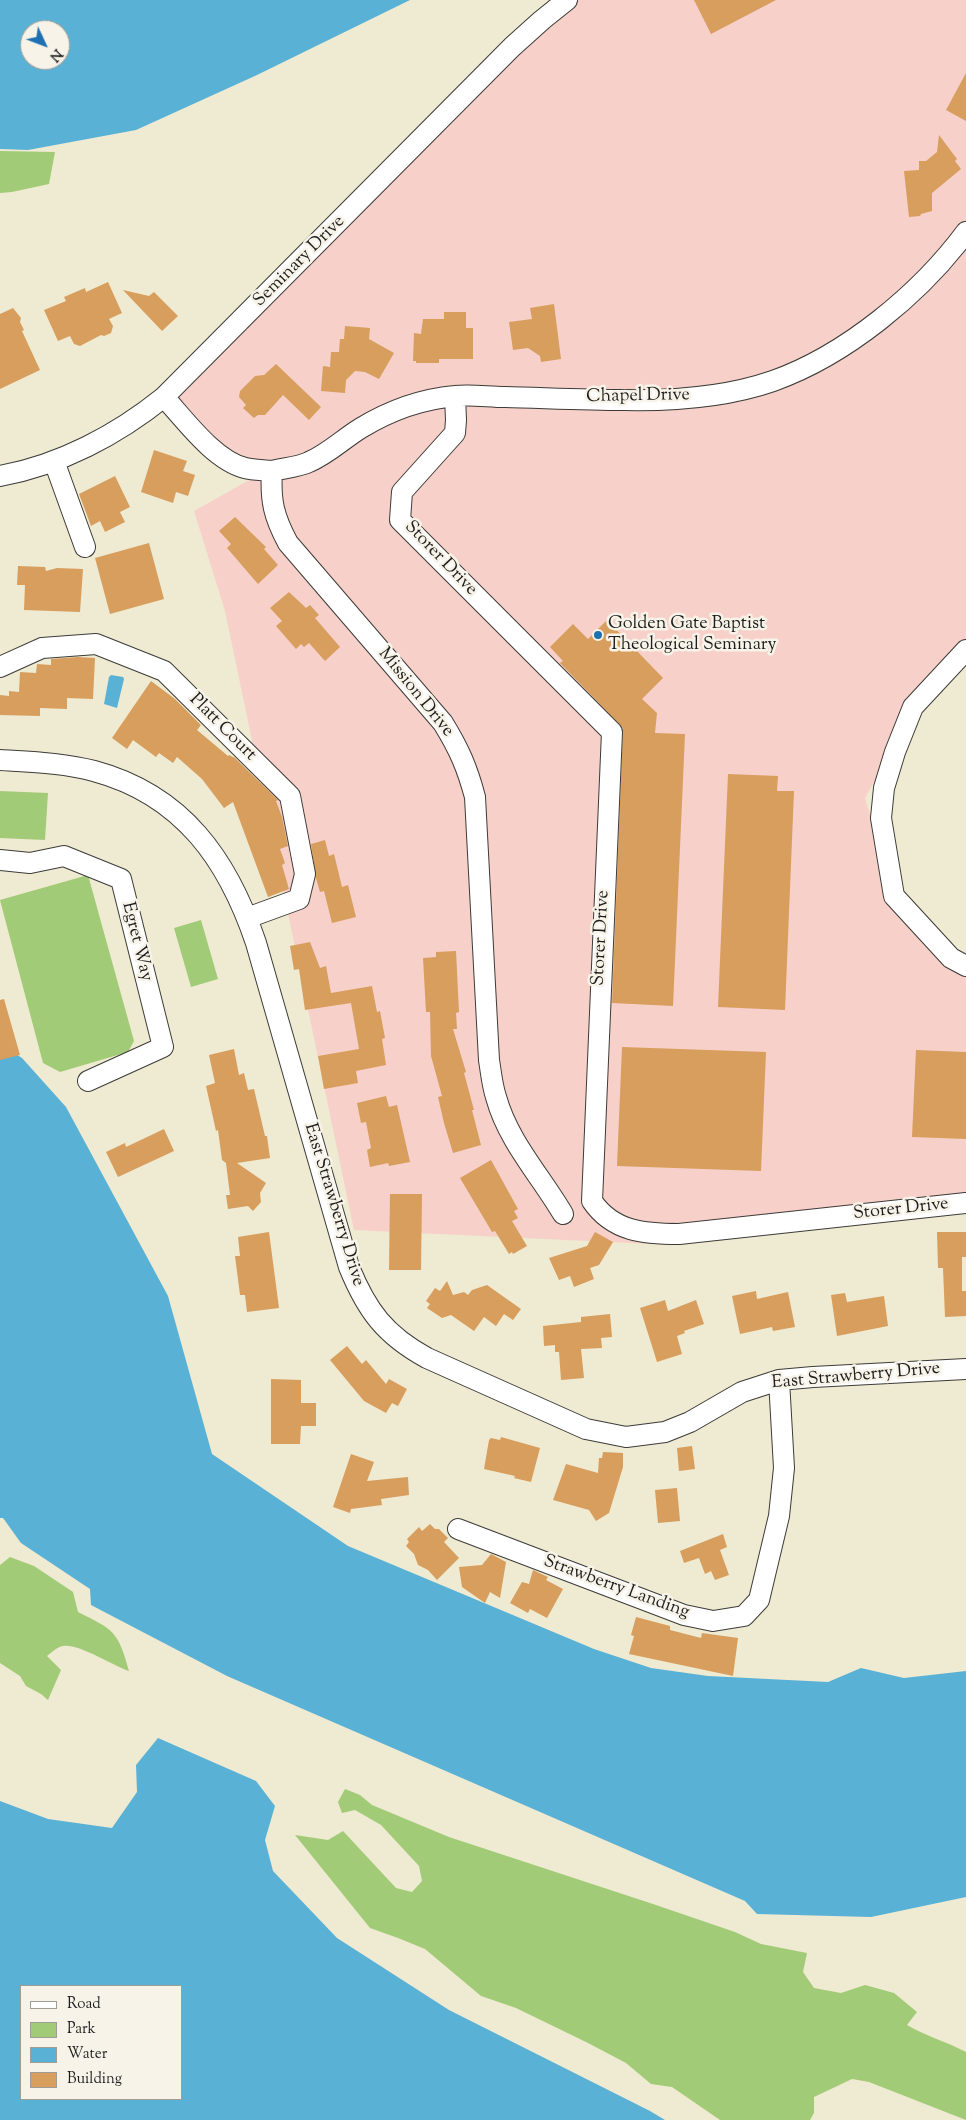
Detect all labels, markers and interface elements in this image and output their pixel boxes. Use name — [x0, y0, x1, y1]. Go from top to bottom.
north arrow — [20, 20, 70, 70]
text: N — [44, 44, 66, 65]
street label: Seminary Drive — [250, 212, 350, 312]
street label: Chapel Drive — [586, 385, 690, 409]
street label: Storer Drive — [399, 517, 481, 601]
place label: Golden Gate Baptist Theological Seminary — [608, 614, 776, 656]
marker: Golden Gate Baptist Theological Seminary — [592, 629, 604, 641]
street label: Mission Drive — [372, 644, 458, 742]
street label: Platt Court — [184, 690, 260, 766]
street label: Storer Drive — [589, 890, 615, 986]
street label: Egret Way — [116, 900, 156, 984]
street label: East Strawberry Drive — [298, 1121, 368, 1289]
street label: Storer Drive — [852, 1194, 950, 1226]
street label: East Strawberry Drive — [771, 1359, 941, 1395]
street label: Strawberry Landing — [540, 1552, 692, 1624]
legend — [20, 1985, 182, 2100]
text: Road — [67, 1994, 101, 2015]
text: Park — [67, 2019, 96, 2040]
text: Water — [67, 2044, 107, 2065]
text: Building — [67, 2069, 122, 2090]

